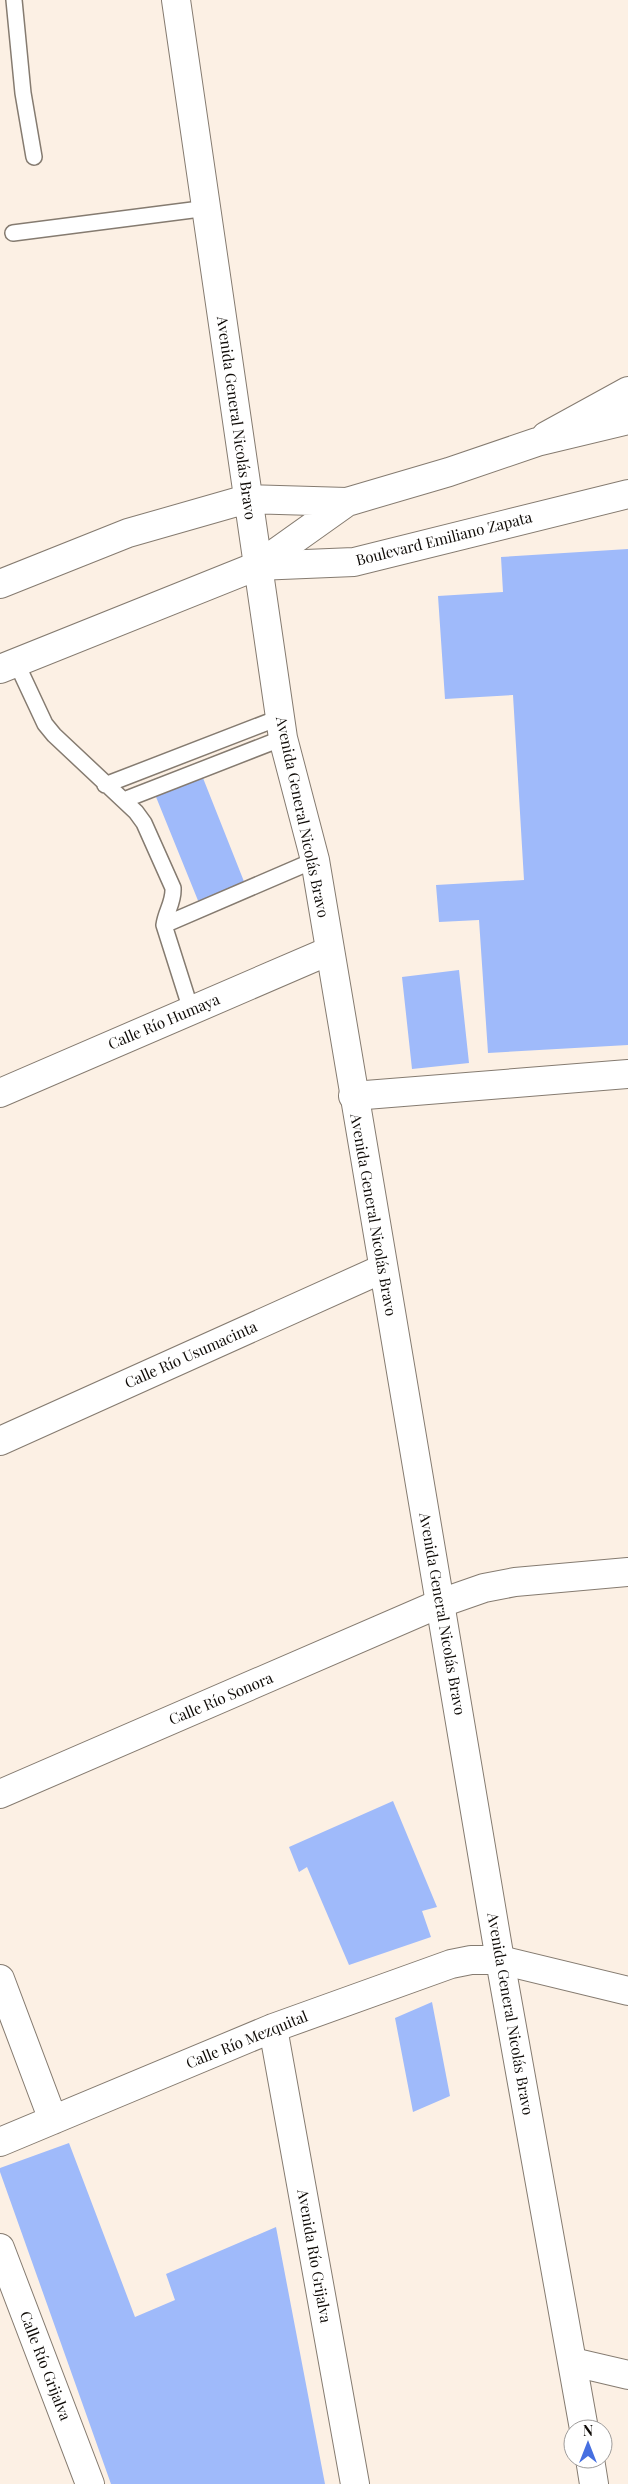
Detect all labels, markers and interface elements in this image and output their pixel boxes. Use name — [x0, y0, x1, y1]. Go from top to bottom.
street label: Avenida General Nicolás Bravo — [213, 314, 261, 521]
street label: Boulevard Emiliano Zapata — [354, 506, 534, 570]
street label: Avenida General Nicolás Bravo — [272, 713, 334, 919]
street label: Calle Río Humaya — [105, 988, 223, 1054]
street label: Avenida General Nicolás Bravo — [346, 1111, 402, 1318]
street label: Calle Río Usumacinta — [121, 1316, 261, 1392]
street label: Avenida General Nicolás Bravo — [415, 1510, 471, 1717]
street label: Calle Río Sonora — [165, 1667, 276, 1729]
street label: Avenida General Nicolás Bravo — [483, 1910, 539, 2117]
street label: Calle Río Mezquital — [183, 2005, 311, 2073]
street label: Avenida Río Grijalva — [293, 2186, 337, 2325]
street label: Calle Río Grijalva — [16, 2308, 76, 2424]
north arrow — [563, 2419, 613, 2469]
text: N — [583, 2421, 593, 2440]

